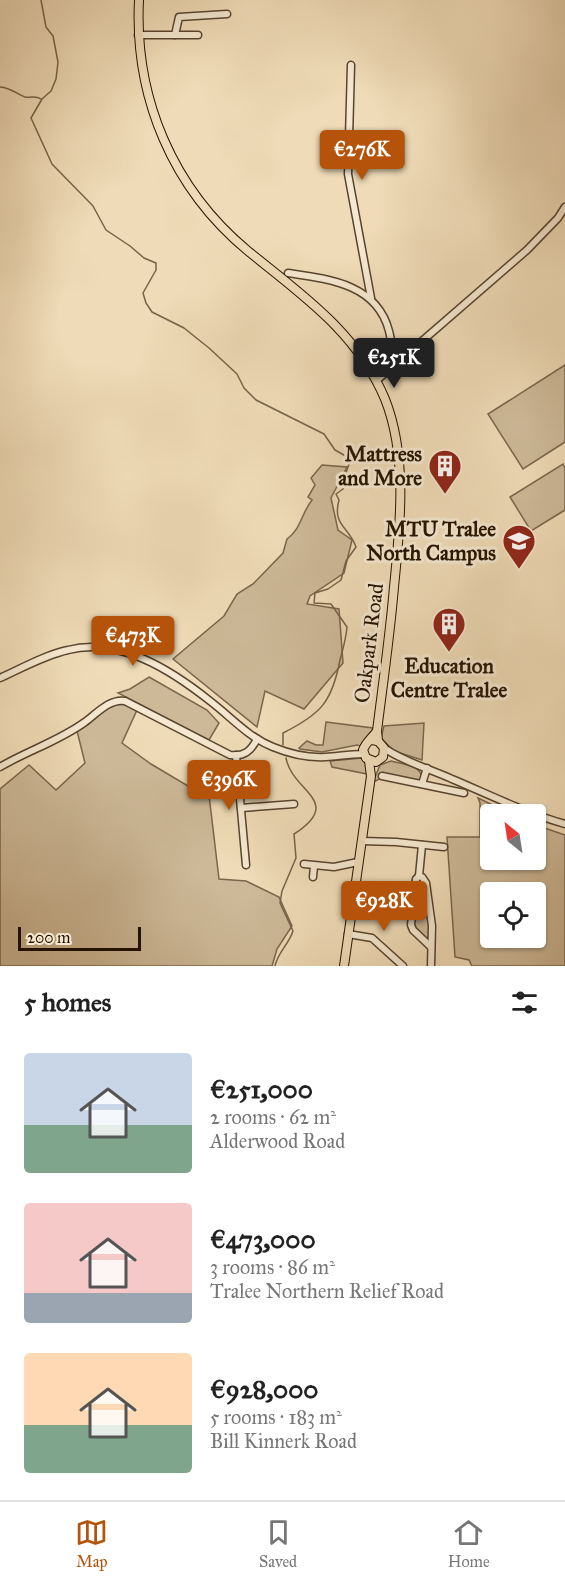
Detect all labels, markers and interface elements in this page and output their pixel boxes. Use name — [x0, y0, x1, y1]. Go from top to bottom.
pin: €276K — [320, 130, 404, 181]
text: €276K — [334, 137, 390, 161]
pin: €251K — [352, 338, 436, 389]
text: €251K — [367, 345, 421, 369]
place label: Mattress and More — [338, 441, 422, 491]
building icon: Mattress and More — [427, 448, 463, 495]
place label: MTU Tralee North Campus — [366, 516, 496, 566]
school or university icon: MTU Tralee North Campus — [501, 523, 537, 570]
street label: Oakpark Road — [349, 581, 389, 705]
building icon: Education Centre Tralee — [431, 606, 467, 653]
pin: €473K — [91, 616, 175, 667]
text: €473K — [105, 623, 161, 647]
place label: Education Centre Tralee — [391, 653, 507, 703]
pin: €396K — [187, 760, 271, 811]
text: €396K — [201, 767, 257, 791]
north arrow — [480, 804, 546, 870]
map controls — [480, 804, 546, 948]
pin: €928K — [342, 881, 426, 932]
button: locate — [480, 882, 546, 948]
text: €928K — [355, 888, 413, 912]
scale bar — [18, 924, 141, 952]
text: 200 m — [27, 928, 70, 947]
text: 5 homes — [24, 986, 111, 1018]
icon: filters — [508, 986, 541, 1019]
text: €251,000 — [210, 1073, 313, 1105]
icon: home — [72, 1077, 144, 1149]
text: 2 rooms · 62 m² — [210, 1105, 336, 1129]
text: Alderwood Road — [210, 1129, 345, 1153]
text: €473,000 — [210, 1223, 316, 1255]
icon: home — [72, 1227, 144, 1299]
text: 3 rooms · 86 m² — [210, 1255, 335, 1279]
text: Tralee Northern Relief Road — [210, 1279, 444, 1303]
text: €928,000 — [210, 1373, 319, 1405]
icon: home — [72, 1377, 144, 1449]
text: 5 rooms · 183 m² — [210, 1405, 342, 1429]
text: Bill Kinnerk Road — [210, 1429, 357, 1453]
tab: Map — [75, 1516, 108, 1571]
tab: Saved — [259, 1516, 297, 1571]
tab: Home — [448, 1516, 490, 1571]

